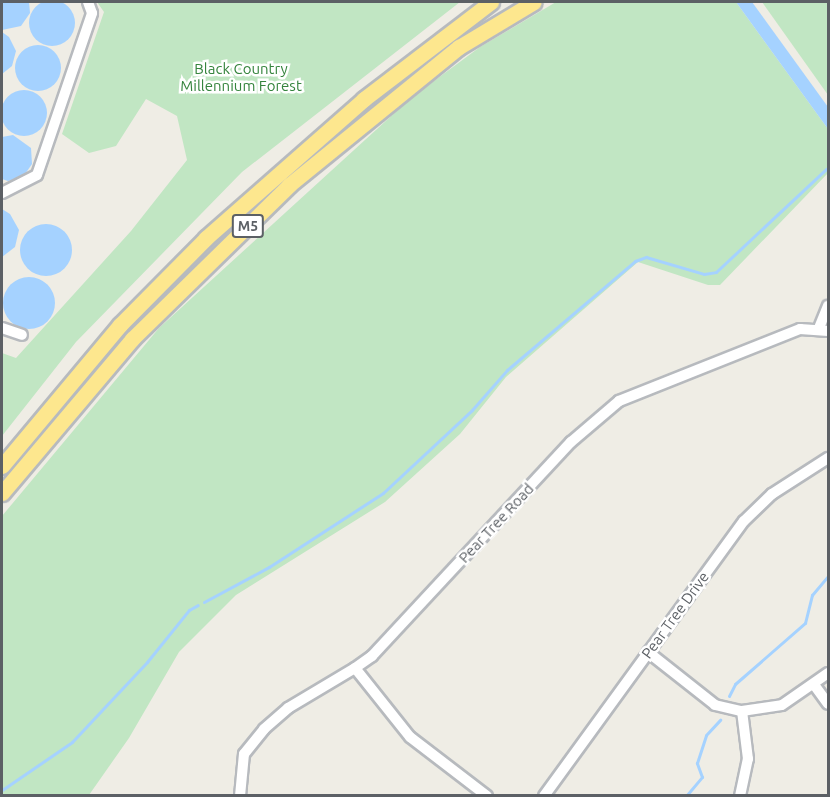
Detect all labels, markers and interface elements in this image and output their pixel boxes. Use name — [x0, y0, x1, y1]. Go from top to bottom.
park label: Black Country Millennium Forest — [180, 59, 302, 94]
road number: M5 — [232, 215, 264, 237]
street label: Pear Tree Road — [455, 480, 537, 566]
street label: Pear Tree Drive — [638, 568, 712, 662]

